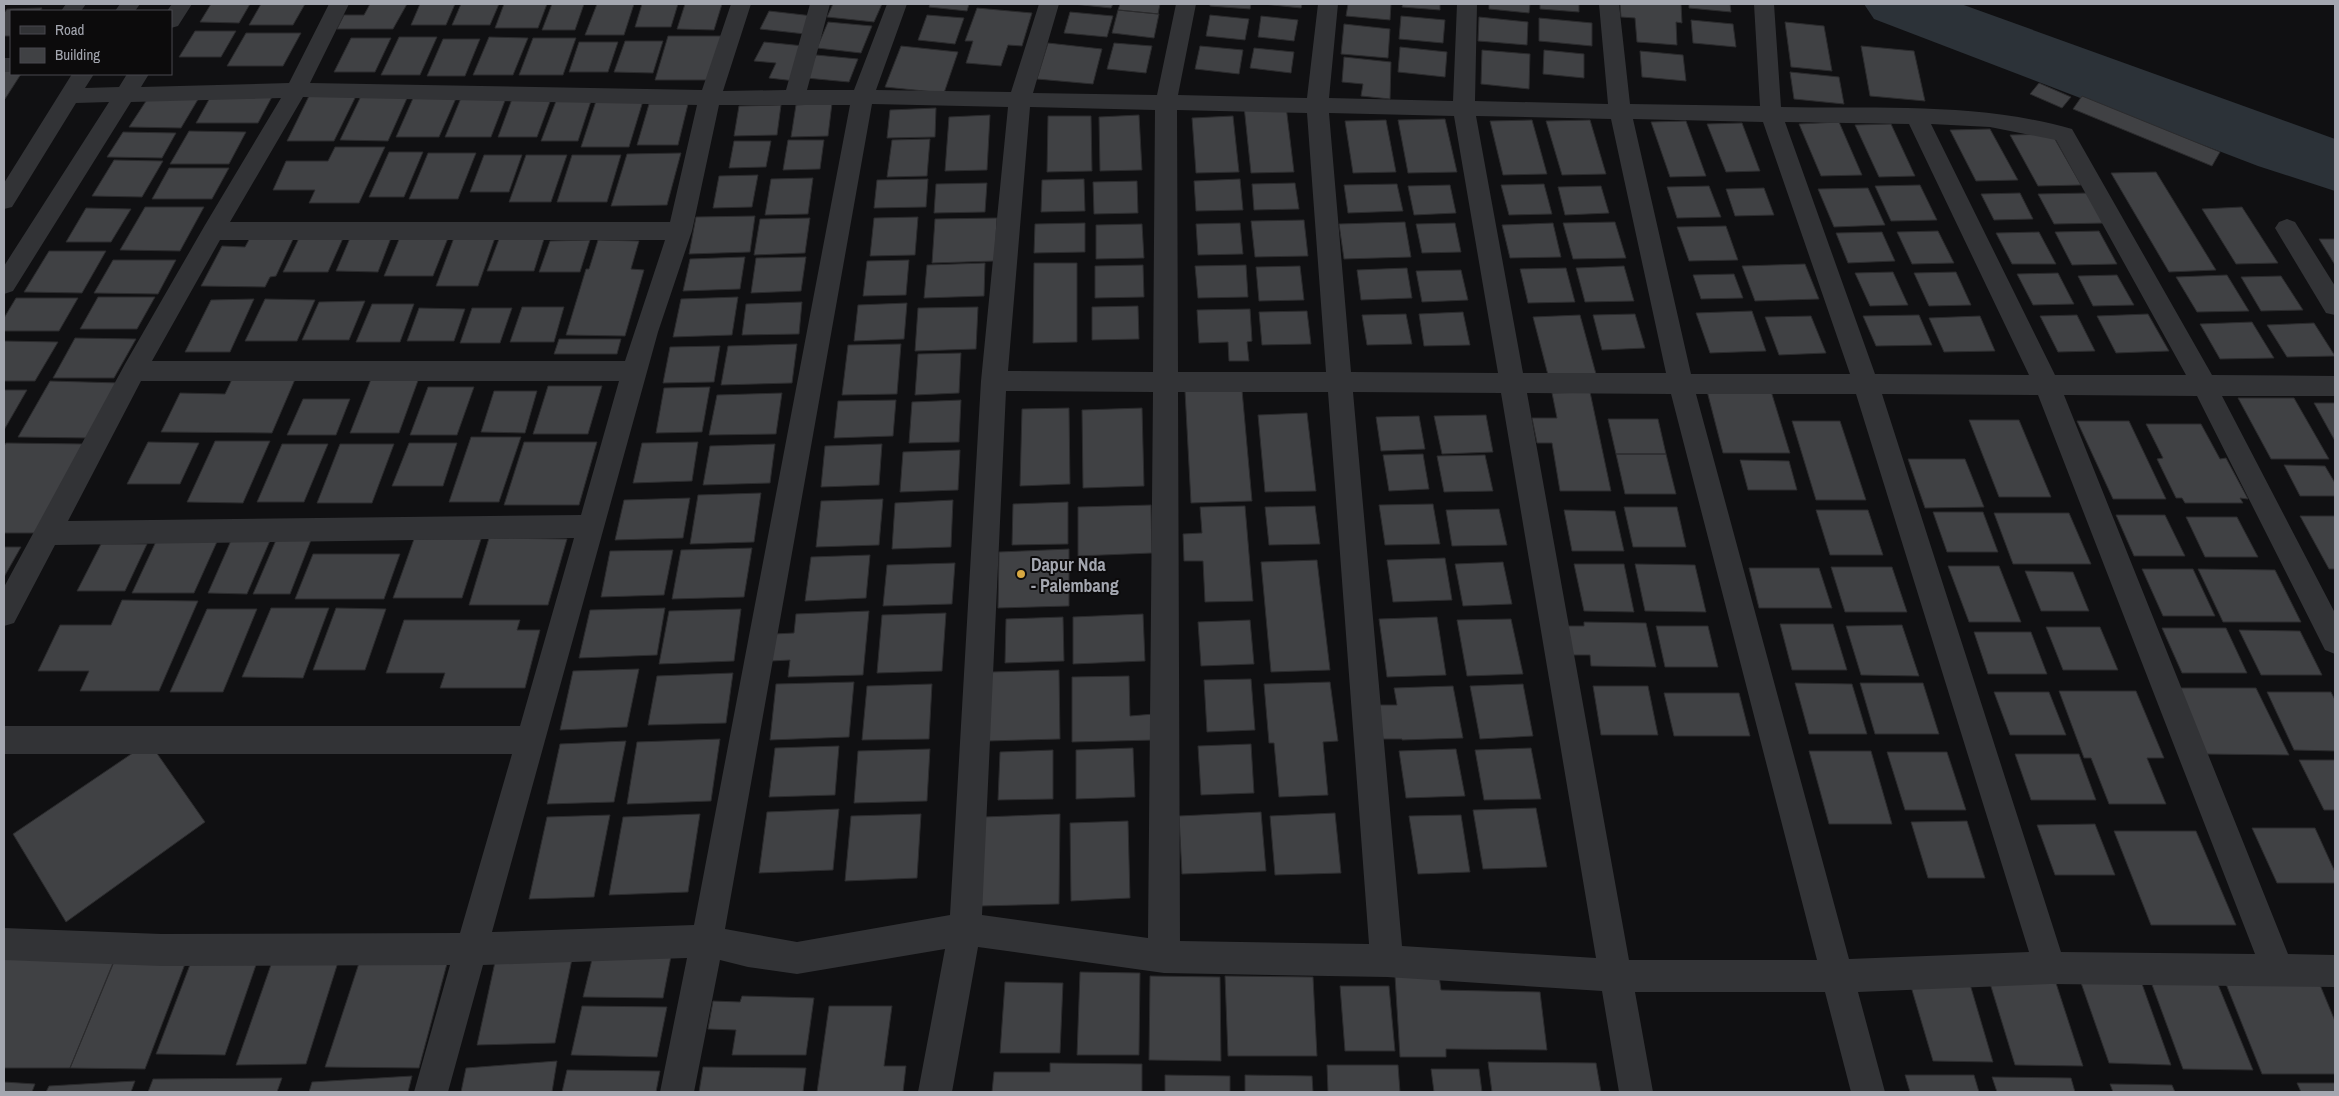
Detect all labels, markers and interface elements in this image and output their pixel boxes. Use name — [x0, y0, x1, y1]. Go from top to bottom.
legend — [10, 10, 172, 75]
text: Road — [55, 19, 84, 40]
text: Building — [55, 44, 100, 65]
place label: Dapur Nda - Palembang — [1031, 552, 1119, 598]
marker: Dapur Nda - Palembang — [1015, 568, 1027, 580]

